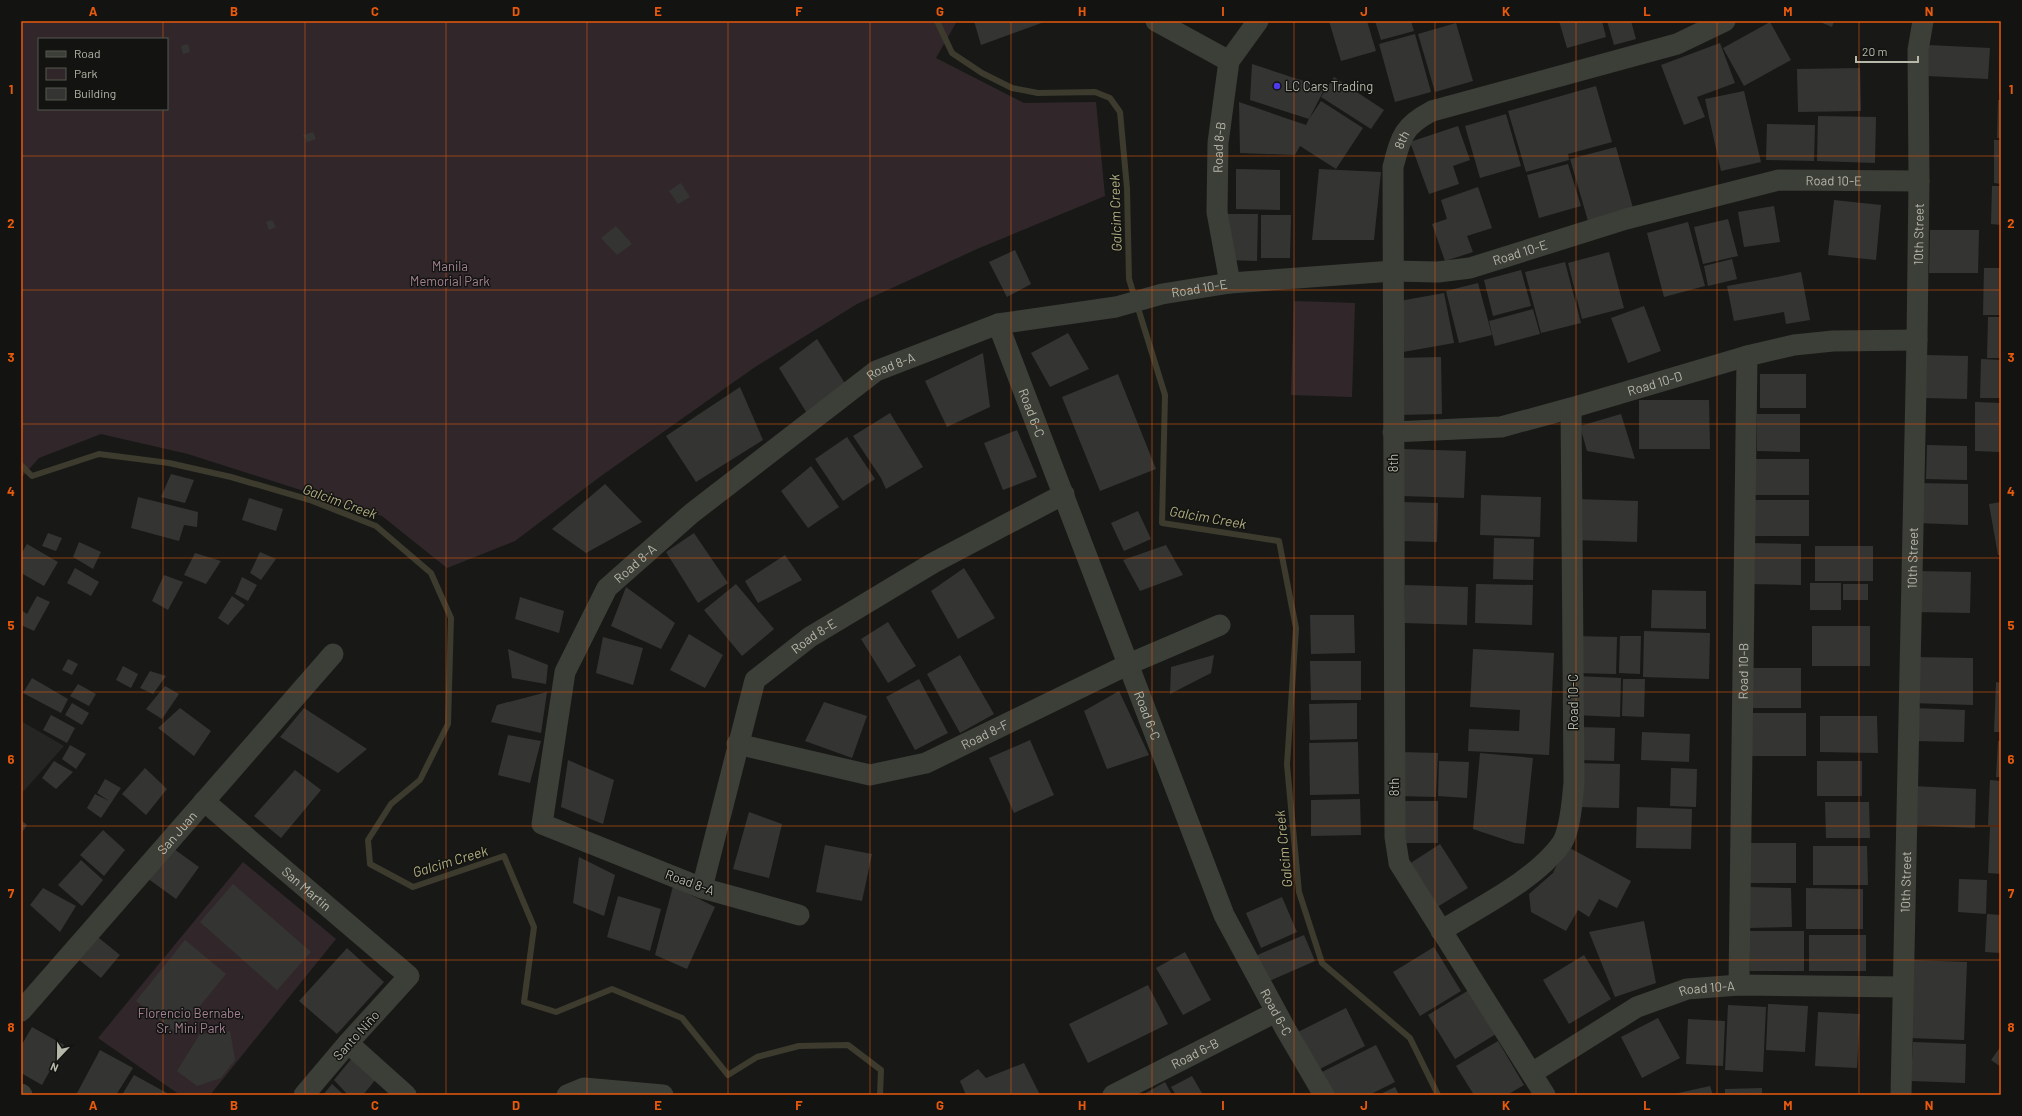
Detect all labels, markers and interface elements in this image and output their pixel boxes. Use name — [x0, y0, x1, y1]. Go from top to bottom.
text: A — [89, 3, 98, 19]
text: B — [230, 3, 238, 19]
text: C — [371, 3, 379, 19]
text: D — [512, 3, 520, 19]
text: E — [654, 3, 662, 19]
text: F — [795, 3, 803, 19]
text: G — [936, 3, 944, 19]
text: H — [1078, 3, 1086, 19]
text: I — [1221, 3, 1225, 19]
text: J — [1360, 3, 1368, 19]
text: K — [1502, 3, 1510, 19]
text: L — [1643, 3, 1651, 19]
text: M — [1783, 3, 1793, 19]
text: N — [1925, 3, 1933, 19]
legend — [38, 38, 168, 110]
scale bar — [1856, 38, 1918, 64]
text: 20 m — [1862, 44, 1888, 58]
text: Road — [74, 46, 101, 60]
text: Park — [74, 66, 98, 80]
place label: LC Cars Trading — [1285, 78, 1373, 94]
text: 1 — [9, 81, 13, 97]
marker: LC Cars Trading — [1272, 81, 1282, 91]
text: 1 — [2009, 81, 2013, 97]
text: Building — [74, 86, 116, 100]
street label: Road 8-B — [1210, 121, 1229, 173]
street label: 8th — [1391, 128, 1413, 151]
street label: Road 10-E — [1806, 172, 1862, 189]
water label: Galcim Creek — [1105, 174, 1125, 252]
street label: 10th Street — [1910, 203, 1927, 265]
text: 2 — [7, 215, 15, 231]
text: 2 — [2007, 215, 2015, 231]
street label: Road 10-E — [1491, 236, 1549, 268]
park label: Manila Memorial Park — [410, 258, 490, 289]
street label: Road 10-E — [1170, 276, 1229, 300]
text: 3 — [7, 349, 15, 365]
street label: Road 8-A — [863, 349, 917, 383]
text: 3 — [2007, 349, 2015, 365]
street label: Road 10-D — [1625, 368, 1684, 399]
street label: Road 6-C — [1015, 386, 1049, 440]
street label: 8th — [1385, 454, 1401, 472]
water label: Galcim Creek — [301, 480, 380, 522]
text: 4 — [7, 483, 15, 499]
text: 4 — [2007, 483, 2015, 499]
water label: Galcim Creek — [1168, 502, 1248, 532]
street label: 10th Street — [1904, 527, 1921, 589]
street label: Road 8-A — [611, 540, 660, 586]
street label: Road 8-E — [788, 615, 839, 657]
text: 5 — [7, 617, 15, 633]
text: 5 — [2007, 617, 2015, 633]
street label: Road 10-B — [1735, 643, 1751, 699]
street label: Road 10-C — [1565, 674, 1581, 730]
street label: Road 6-C — [1131, 689, 1164, 742]
street label: Road 8-F — [958, 716, 1011, 753]
text: 6 — [8, 751, 15, 767]
text: 6 — [2008, 751, 2015, 767]
street label: 8th — [1386, 778, 1402, 796]
street label: San Juan — [154, 808, 200, 857]
water label: Galcim Creek — [1270, 809, 1296, 888]
water label: Galcim Creek — [410, 841, 490, 880]
street label: 10th Street — [1897, 851, 1914, 913]
street label: San Martin — [279, 863, 335, 914]
street label: Road 8-A — [663, 866, 717, 898]
text: 7 — [8, 885, 15, 901]
text: 7 — [2008, 885, 2015, 901]
street label: Road 10-A — [1676, 977, 1736, 999]
street label: Road 6-C — [1257, 986, 1296, 1039]
park label: Florencio Bernabe, Sr. Mini Park — [138, 1005, 244, 1036]
street label: Santo Niño — [329, 1007, 383, 1063]
text: 8 — [7, 1019, 15, 1035]
text: 8 — [2007, 1019, 2015, 1035]
street label: Road 6-B — [1168, 1034, 1222, 1072]
north arrow — [38, 1038, 78, 1078]
text: N — [48, 1060, 60, 1075]
text: A — [89, 1097, 98, 1113]
text: B — [230, 1097, 238, 1113]
text: C — [371, 1097, 379, 1113]
text: D — [512, 1097, 520, 1113]
text: E — [654, 1097, 662, 1113]
text: F — [795, 1097, 803, 1113]
text: G — [936, 1097, 944, 1113]
text: H — [1078, 1097, 1086, 1113]
text: I — [1221, 1097, 1225, 1113]
text: J — [1360, 1097, 1368, 1113]
text: K — [1502, 1097, 1510, 1113]
text: L — [1643, 1097, 1651, 1113]
text: M — [1783, 1097, 1793, 1113]
text: N — [1925, 1097, 1933, 1113]

